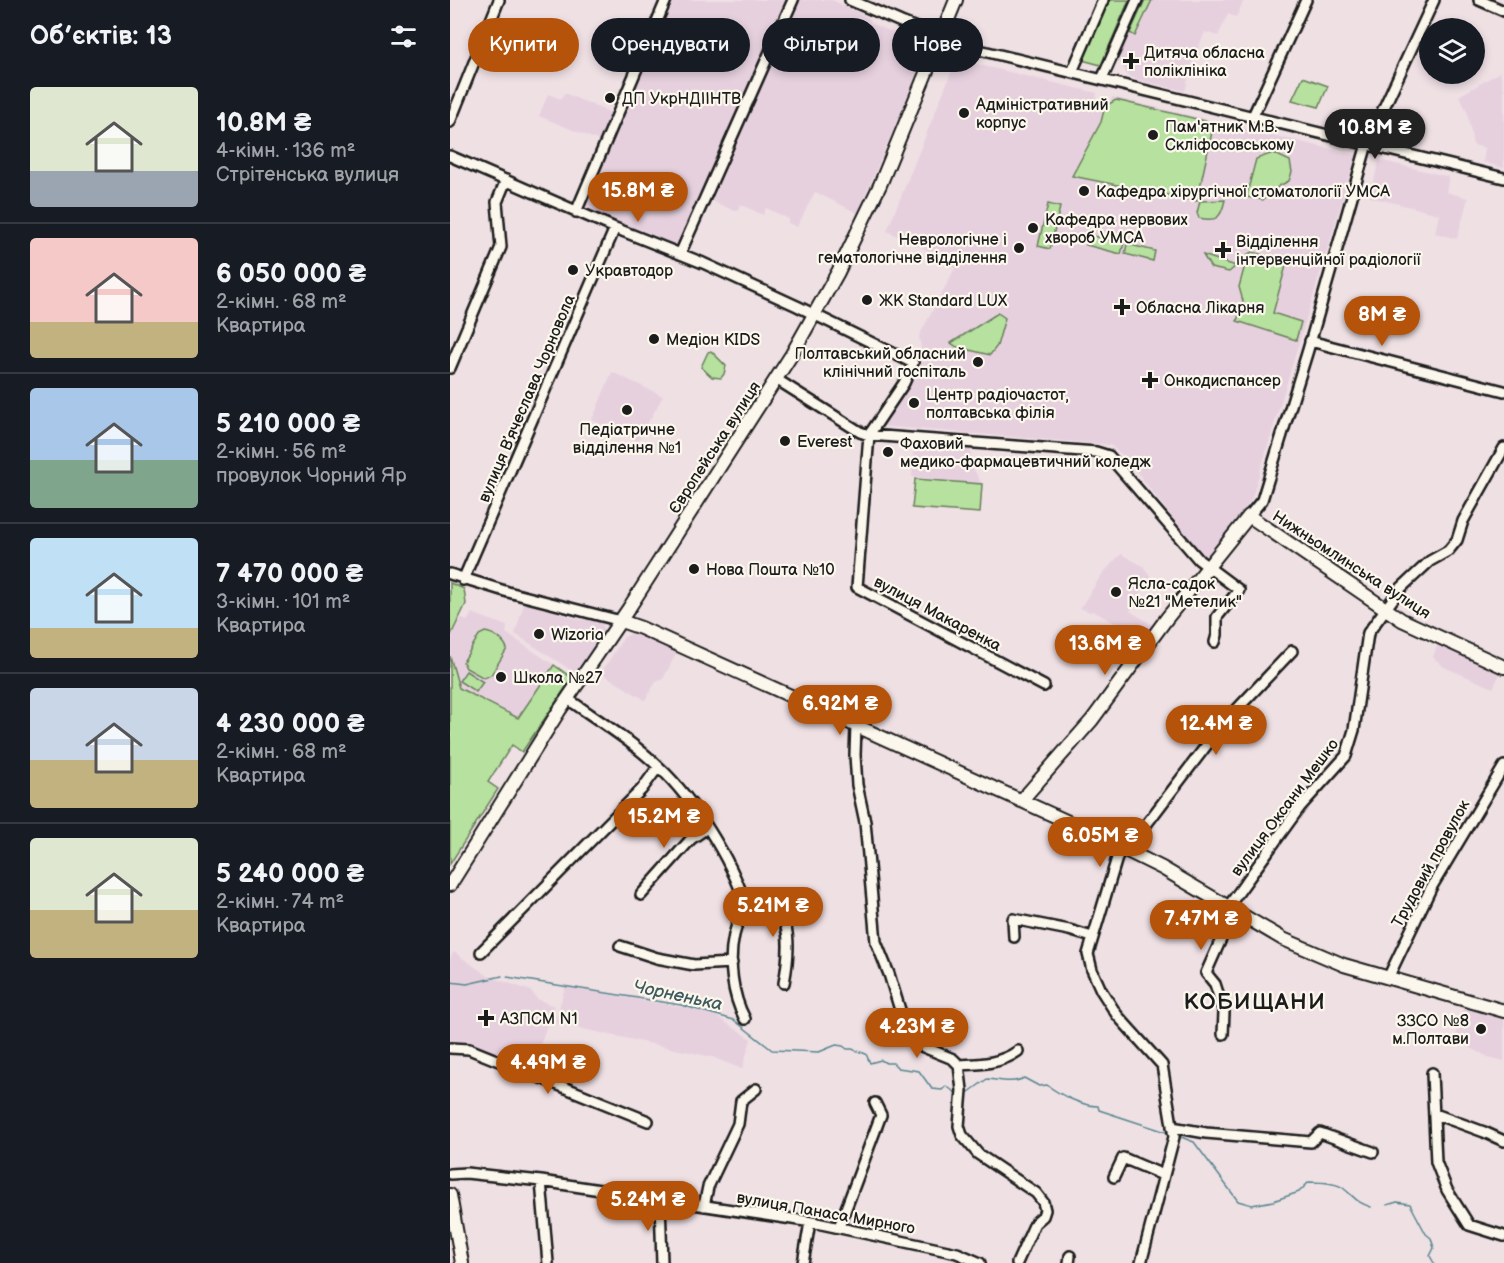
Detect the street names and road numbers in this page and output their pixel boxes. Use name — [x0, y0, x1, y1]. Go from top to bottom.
street label: вулиця Вʼячеслава Чорновола — [475, 291, 580, 505]
street label: Європейська вулиця — [665, 378, 765, 518]
street label: Нижньомлинська вулиця — [1269, 507, 1434, 624]
street label: вулиця Макаренка — [870, 573, 1005, 656]
street label: вулиця Оксани Мешко — [1227, 736, 1343, 880]
street label: Трудовий провулок — [1388, 796, 1474, 931]
street label: вулиця Панаса Мирного — [735, 1188, 916, 1239]

